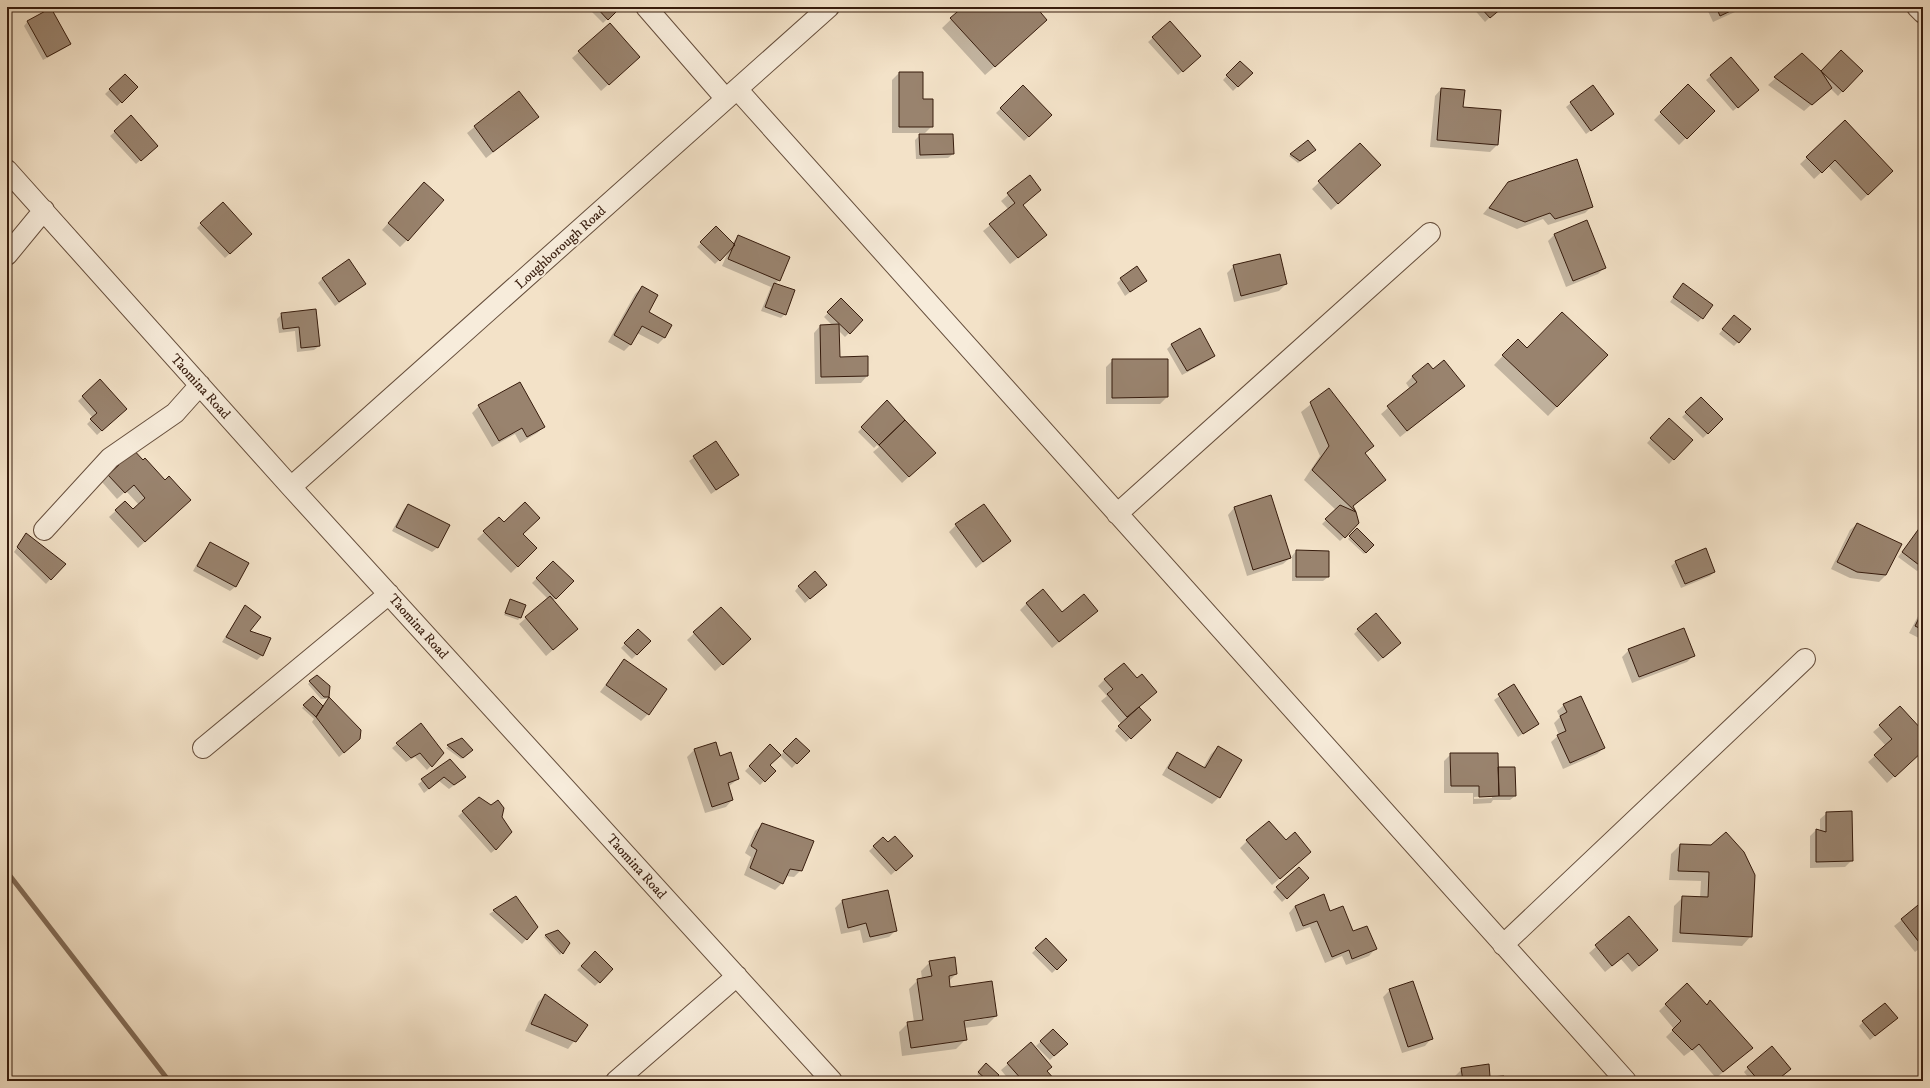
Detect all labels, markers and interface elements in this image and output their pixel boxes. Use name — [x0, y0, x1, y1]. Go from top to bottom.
street label: Loughborough Road — [512, 202, 610, 293]
street label: Taomina Road — [166, 350, 234, 423]
street label: Taomina Road — [384, 590, 452, 663]
street label: Taomina Road — [602, 830, 670, 903]

